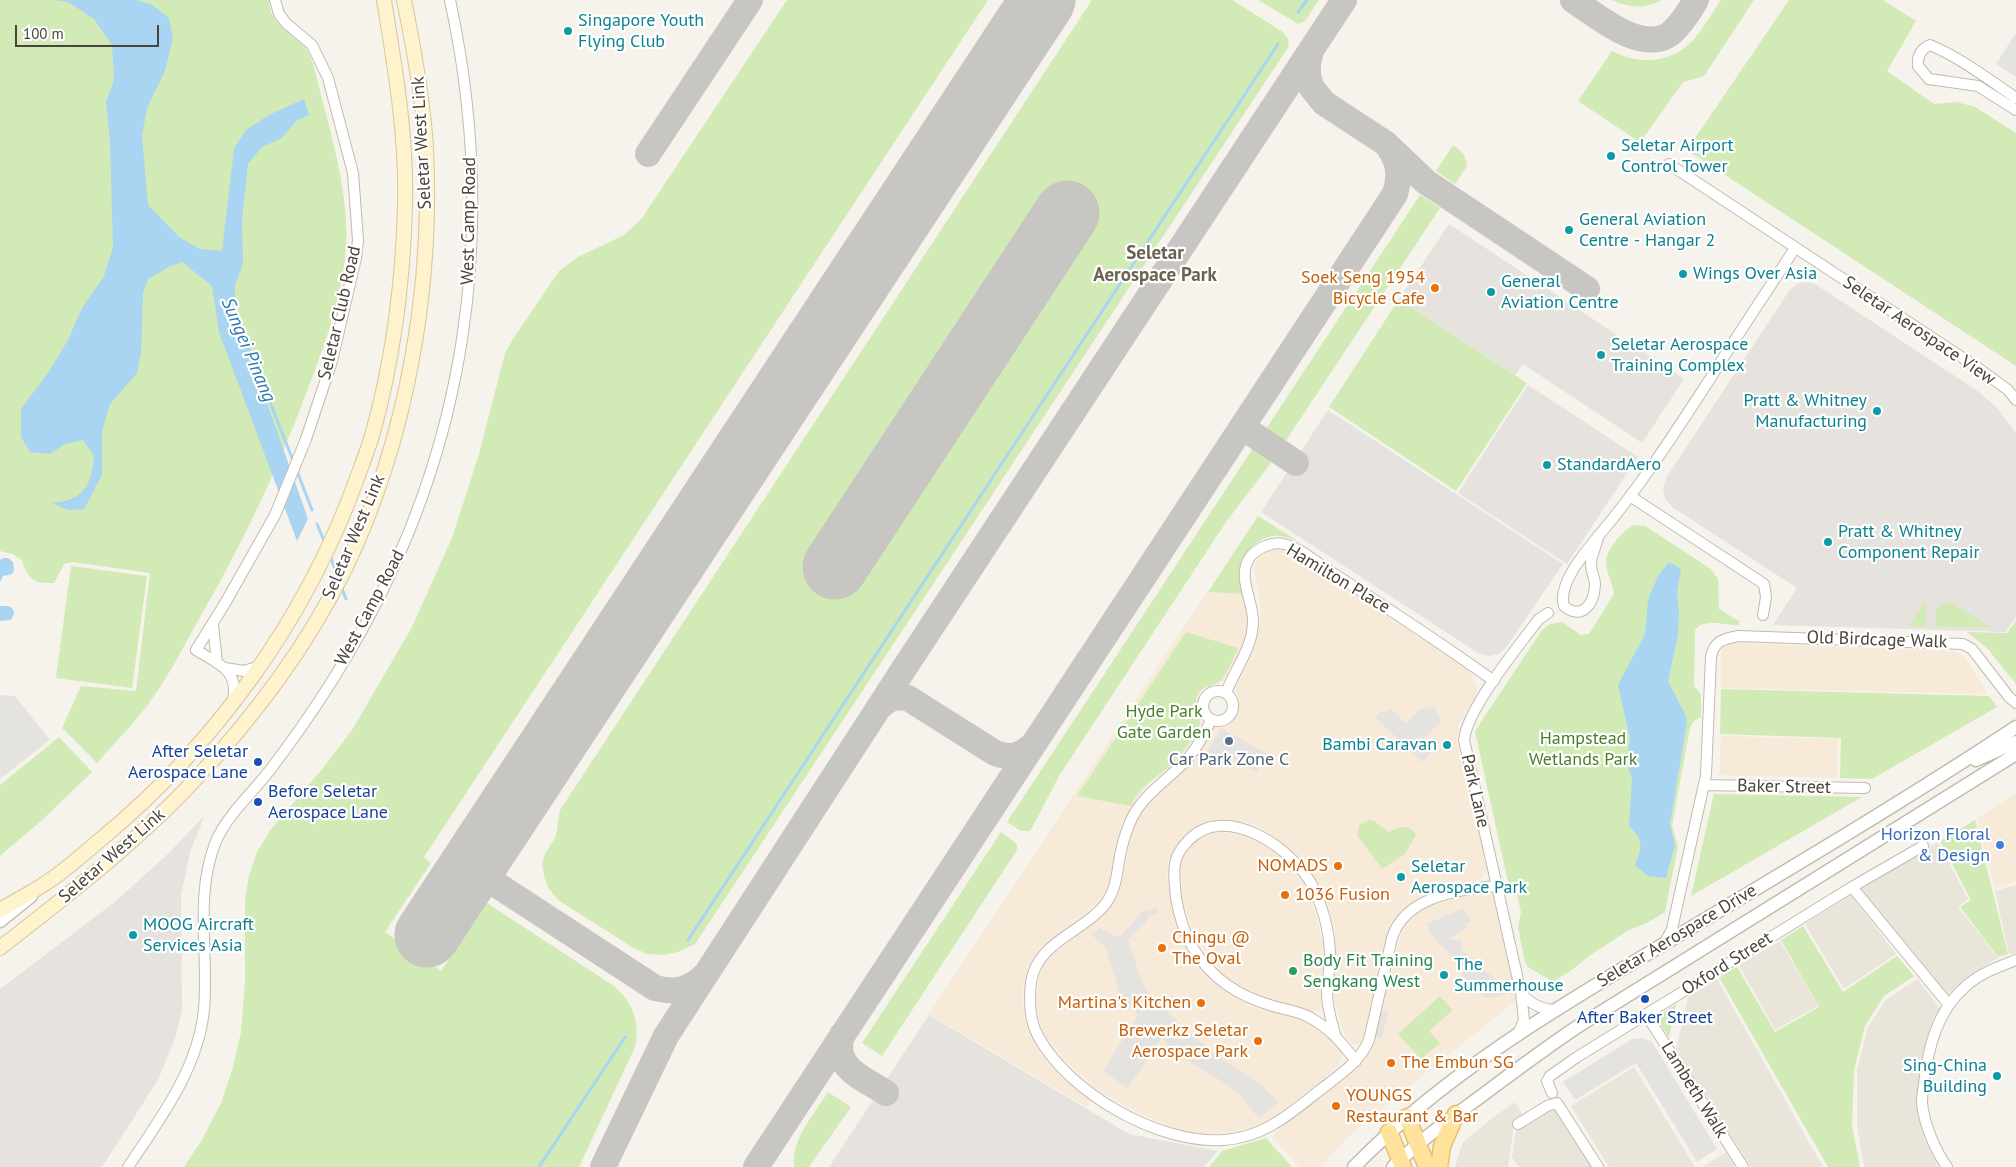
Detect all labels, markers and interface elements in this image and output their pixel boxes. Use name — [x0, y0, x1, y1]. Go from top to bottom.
place label: Singapore Youth Flying Club — [578, 10, 704, 52]
scale bar — [18, 15, 161, 47]
text: 100 m — [23, 24, 64, 43]
marker: Singapore Youth Flying Club — [562, 25, 574, 37]
street label: Seletar West Link — [408, 76, 436, 210]
place label: Seletar Airport Control Tower — [1621, 135, 1734, 178]
marker: Seletar Airport Control Tower — [1605, 150, 1617, 162]
street label: West Camp Road — [457, 157, 481, 285]
place label: General Aviation Centre - Hangar 2 — [1579, 209, 1715, 252]
marker: General Aviation Centre - Hangar 2 — [1563, 224, 1575, 236]
district label: Seletar Aerospace Park — [1093, 243, 1217, 287]
street label: Seletar Club Road — [314, 244, 366, 382]
place label: Wings Over Asia — [1693, 263, 1817, 285]
place label: Soek Seng 1954 Bicycle Cafe — [1301, 267, 1425, 310]
marker: Wings Over Asia — [1677, 268, 1689, 280]
place label: General Aviation Centre — [1501, 271, 1619, 314]
street label: Seletar Aerospace View — [1839, 272, 1999, 390]
marker: Soek Seng 1954 Bicycle Cafe — [1429, 282, 1441, 294]
marker: General Aviation Centre — [1485, 286, 1497, 298]
water label: Sungei Pinang — [216, 294, 280, 406]
place label: Seletar Aerospace Training Complex — [1611, 334, 1748, 376]
marker: Seletar Aerospace Training Complex — [1595, 349, 1607, 361]
place label: Pratt & Whitney Manufacturing — [1743, 390, 1867, 432]
marker: Pratt & Whitney Manufacturing — [1871, 405, 1883, 417]
place label: StandardAero — [1557, 454, 1661, 476]
marker: StandardAero — [1541, 459, 1553, 471]
street label: Seletar West Link — [318, 471, 390, 603]
place label: Pratt & Whitney Component Repair — [1838, 521, 1980, 564]
marker: Pratt & Whitney Component Repair — [1822, 536, 1834, 548]
street label: Hamilton Place — [1282, 540, 1394, 618]
street label: West Camp Road — [330, 546, 410, 670]
street label: Old Birdcage Walk — [1806, 627, 1948, 653]
park label: Hyde Park Gate Garden — [1117, 701, 1211, 744]
park label: Hampstead Wetlands Park — [1529, 728, 1637, 771]
place label: Bambi Caravan — [1322, 734, 1437, 756]
marker: Car Park Zone C — [1223, 735, 1235, 747]
marker: Bambi Caravan — [1441, 739, 1453, 751]
place label: After Seletar Aerospace Lane — [128, 741, 248, 784]
place label: Car Park Zone C — [1169, 749, 1289, 771]
street label: Park Lane — [1456, 752, 1494, 830]
marker: After Seletar Aerospace Lane — [252, 756, 264, 768]
street label: Baker Street — [1737, 775, 1831, 799]
place label: Before Seletar Aerospace Lane — [268, 781, 388, 824]
marker: Before Seletar Aerospace Lane — [252, 796, 264, 808]
street label: Seletar West Link — [55, 804, 169, 908]
place label: Horizon Floral & Design — [1881, 824, 1990, 866]
marker: Horizon Floral & Design — [1994, 839, 2006, 851]
place label: NOMADS — [1257, 855, 1328, 877]
place label: Seletar Aerospace Park — [1411, 856, 1527, 899]
marker: NOMADS — [1332, 860, 1344, 872]
marker: Seletar Aerospace Park — [1395, 871, 1407, 883]
street label: Seletar Aerospace Drive — [1593, 880, 1761, 992]
place label: 1036 Fusion — [1295, 884, 1390, 906]
marker: 1036 Fusion — [1279, 889, 1291, 901]
place label: MOOG Aircraft Services Asia — [143, 914, 254, 956]
place label: Chingu @ The Oval — [1172, 927, 1250, 970]
street label: Oxford Street — [1678, 928, 1776, 1000]
marker: MOOG Aircraft Services Asia — [127, 929, 139, 941]
marker: Chingu @ The Oval — [1156, 942, 1168, 954]
place label: Body Fit Training Sengkang West — [1303, 950, 1433, 992]
place label: The Summerhouse — [1454, 954, 1564, 996]
marker: Body Fit Training Sengkang West — [1287, 965, 1299, 977]
marker: The Summerhouse — [1438, 969, 1450, 981]
place label: Martina's Kitchen — [1058, 992, 1191, 1014]
marker: After Baker Street — [1639, 993, 1651, 1005]
marker: Martina's Kitchen — [1195, 997, 1207, 1009]
place label: After Baker Street — [1577, 1007, 1713, 1029]
place label: Brewerkz Seletar Aerospace Park — [1118, 1020, 1248, 1062]
marker: Brewerkz Seletar Aerospace Park — [1252, 1035, 1264, 1047]
street label: Lambeth Walk — [1656, 1038, 1732, 1142]
place label: The Embun SG — [1401, 1052, 1514, 1074]
place label: Sing-China Building — [1903, 1055, 1987, 1098]
marker: The Embun SG — [1385, 1057, 1397, 1069]
marker: Sing-China Building — [1991, 1070, 2003, 1082]
place label: YOUNGS Restaurant & Bar — [1346, 1085, 1478, 1128]
marker: YOUNGS Restaurant & Bar — [1330, 1100, 1342, 1112]

